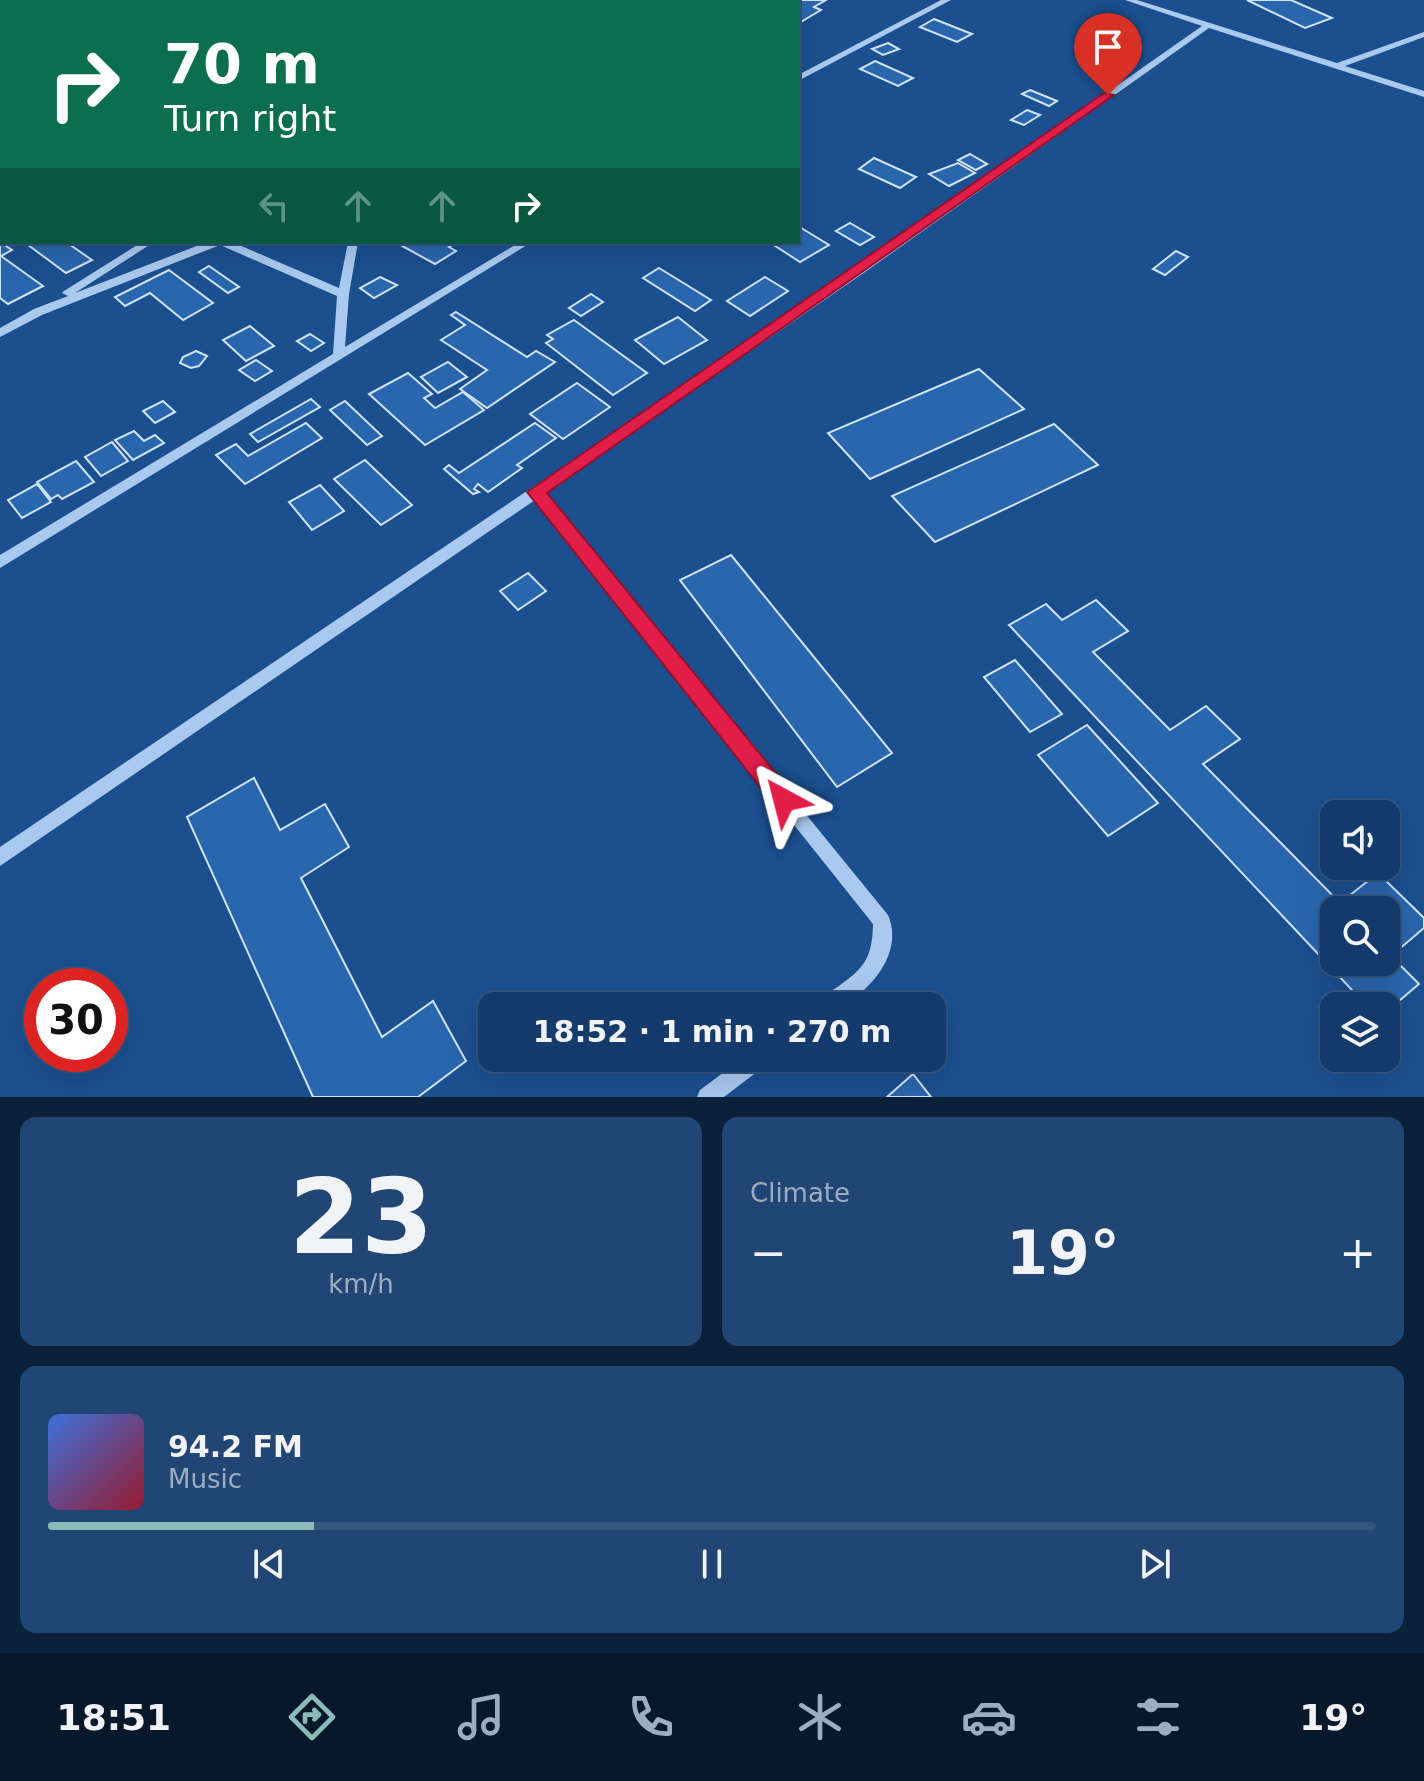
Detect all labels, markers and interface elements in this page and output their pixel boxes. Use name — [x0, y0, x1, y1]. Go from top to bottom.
pin — [1074, 13, 1142, 95]
icon: arrive — [1086, 25, 1130, 69]
text: 70 m — [164, 31, 320, 96]
icon: right — [32, 32, 136, 136]
text: Turn right — [164, 98, 336, 139]
icon: left — [252, 184, 296, 228]
icon: ahead — [336, 184, 380, 228]
icon: ahead — [420, 184, 464, 228]
icon: right — [504, 184, 548, 228]
position arrow — [742, 758, 826, 842]
map controls — [1320, 800, 1400, 1072]
button: sound — [1320, 800, 1400, 880]
button: search — [1320, 896, 1400, 976]
speed limit sign: 30 — [24, 968, 128, 1072]
button: layers — [1320, 992, 1400, 1072]
text: 18:52 · 1 min · 270 m — [533, 1014, 891, 1049]
text: 23 — [289, 1156, 433, 1278]
text: Climate — [750, 1178, 850, 1208]
text: 19° — [1006, 1218, 1120, 1288]
text: − — [750, 1227, 787, 1278]
text: + — [1339, 1227, 1376, 1278]
text: km/h — [328, 1269, 394, 1299]
text: 94.2 FM — [168, 1429, 303, 1464]
text: Music — [168, 1464, 242, 1494]
icon: previous — [247, 1542, 291, 1586]
icon: pause — [690, 1542, 734, 1586]
icon: next — [1133, 1542, 1177, 1586]
icon: directions — [284, 1689, 340, 1745]
icon: music — [453, 1689, 509, 1745]
icon: phone — [623, 1689, 679, 1745]
icon: climate — [792, 1689, 848, 1745]
icon: car — [961, 1689, 1017, 1745]
icon: filters — [1130, 1689, 1186, 1745]
text: 18:51 — [57, 1697, 171, 1738]
text: 19° — [1299, 1697, 1367, 1738]

